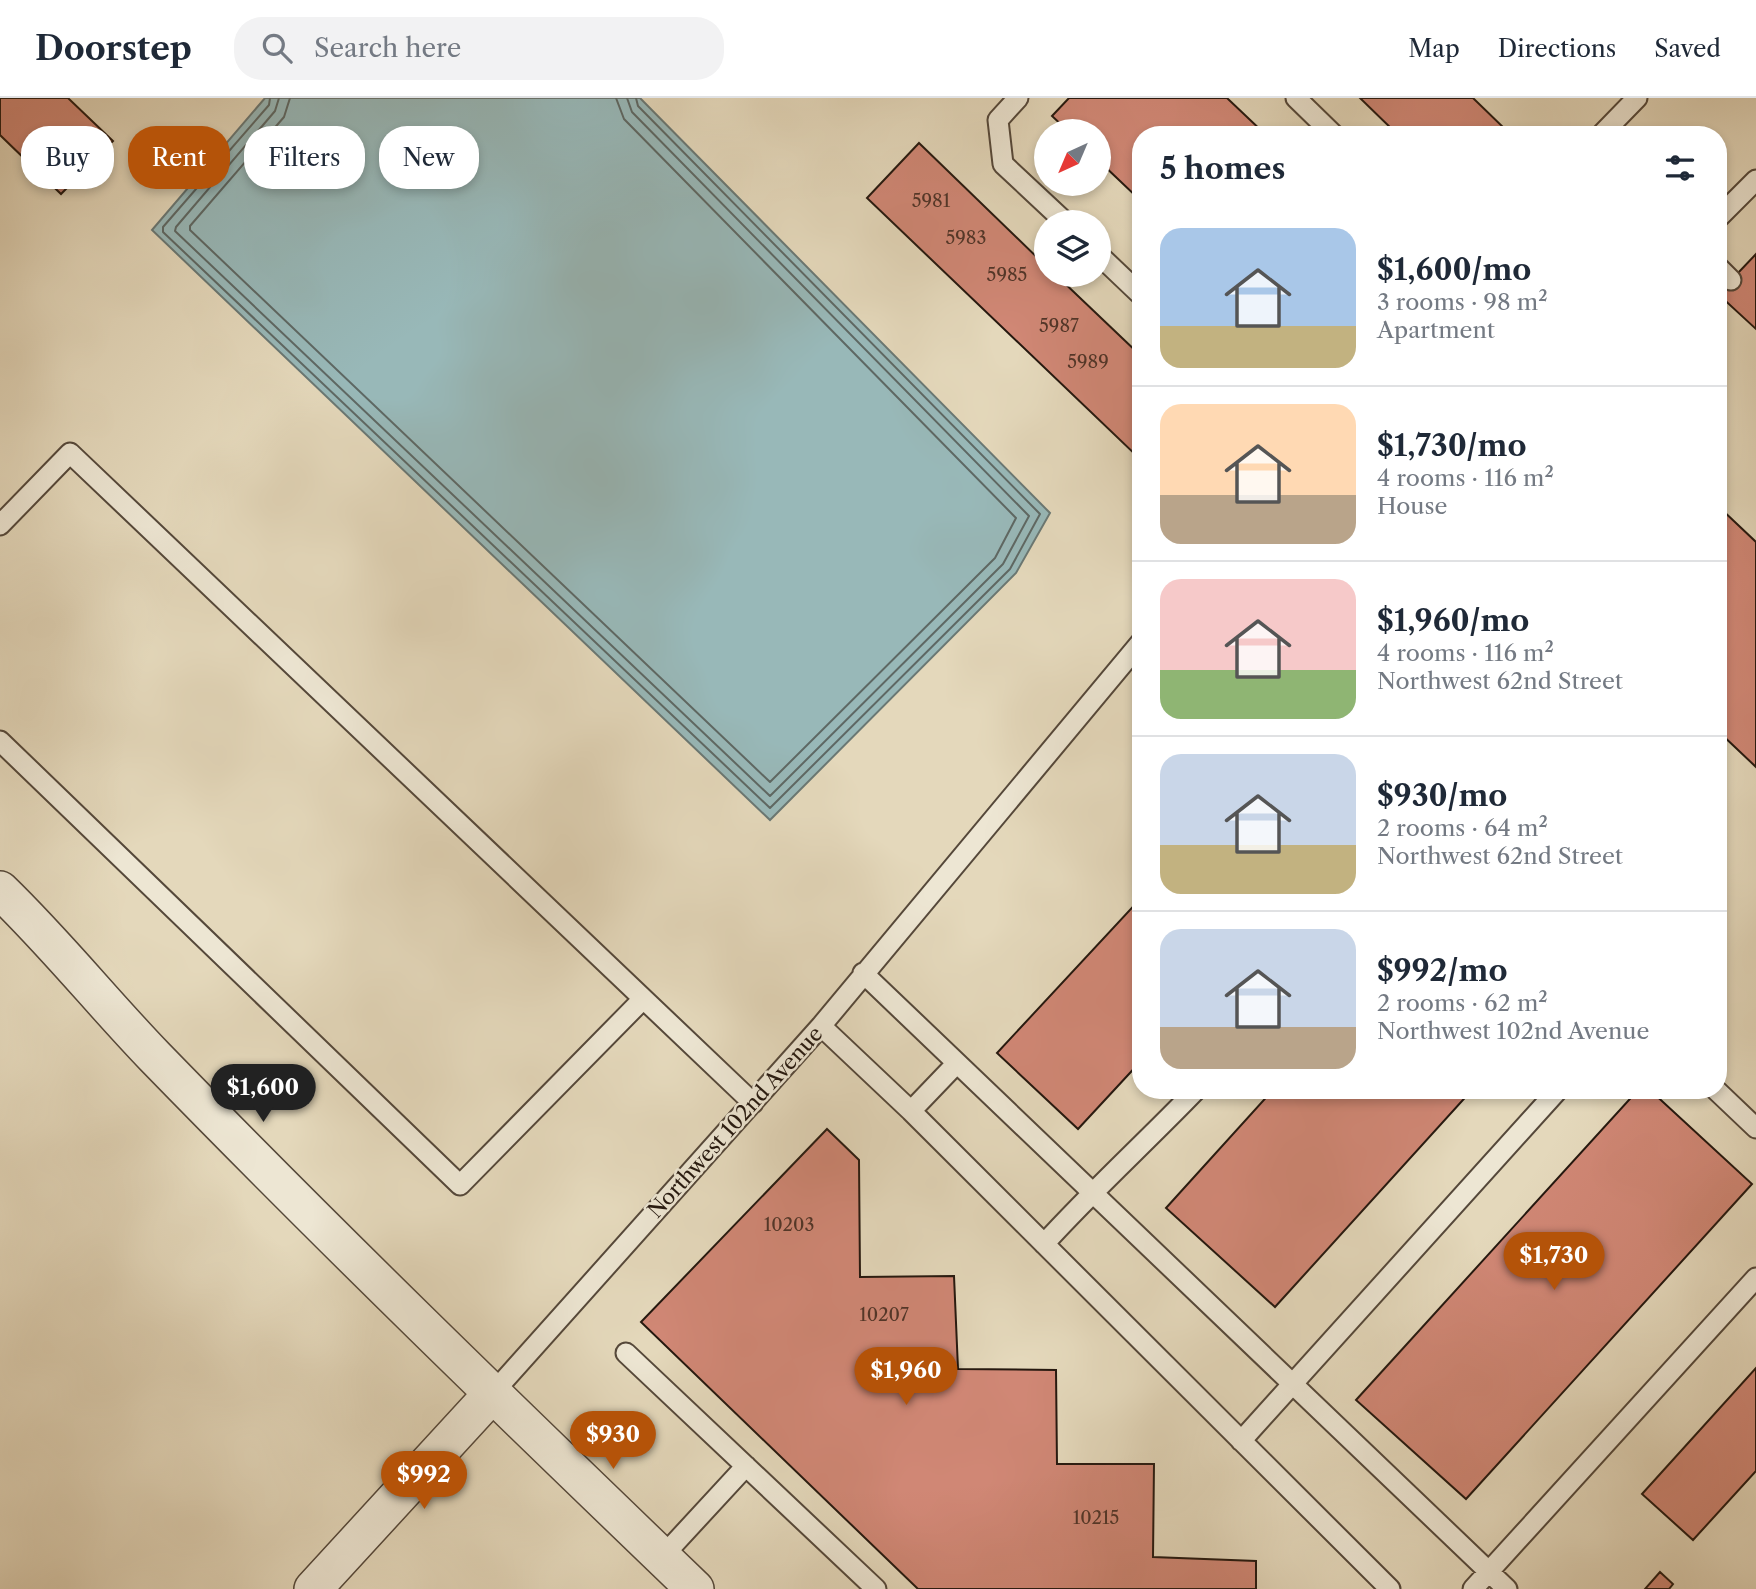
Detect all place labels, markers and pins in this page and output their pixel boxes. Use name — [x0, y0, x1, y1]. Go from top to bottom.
pin: $1,600 — [206, 1065, 320, 1124]
pin: $1,730 — [1497, 1232, 1611, 1292]
pin: $1,960 — [849, 1348, 963, 1407]
pin: $930 — [572, 1412, 654, 1471]
pin: $992 — [383, 1452, 465, 1511]

